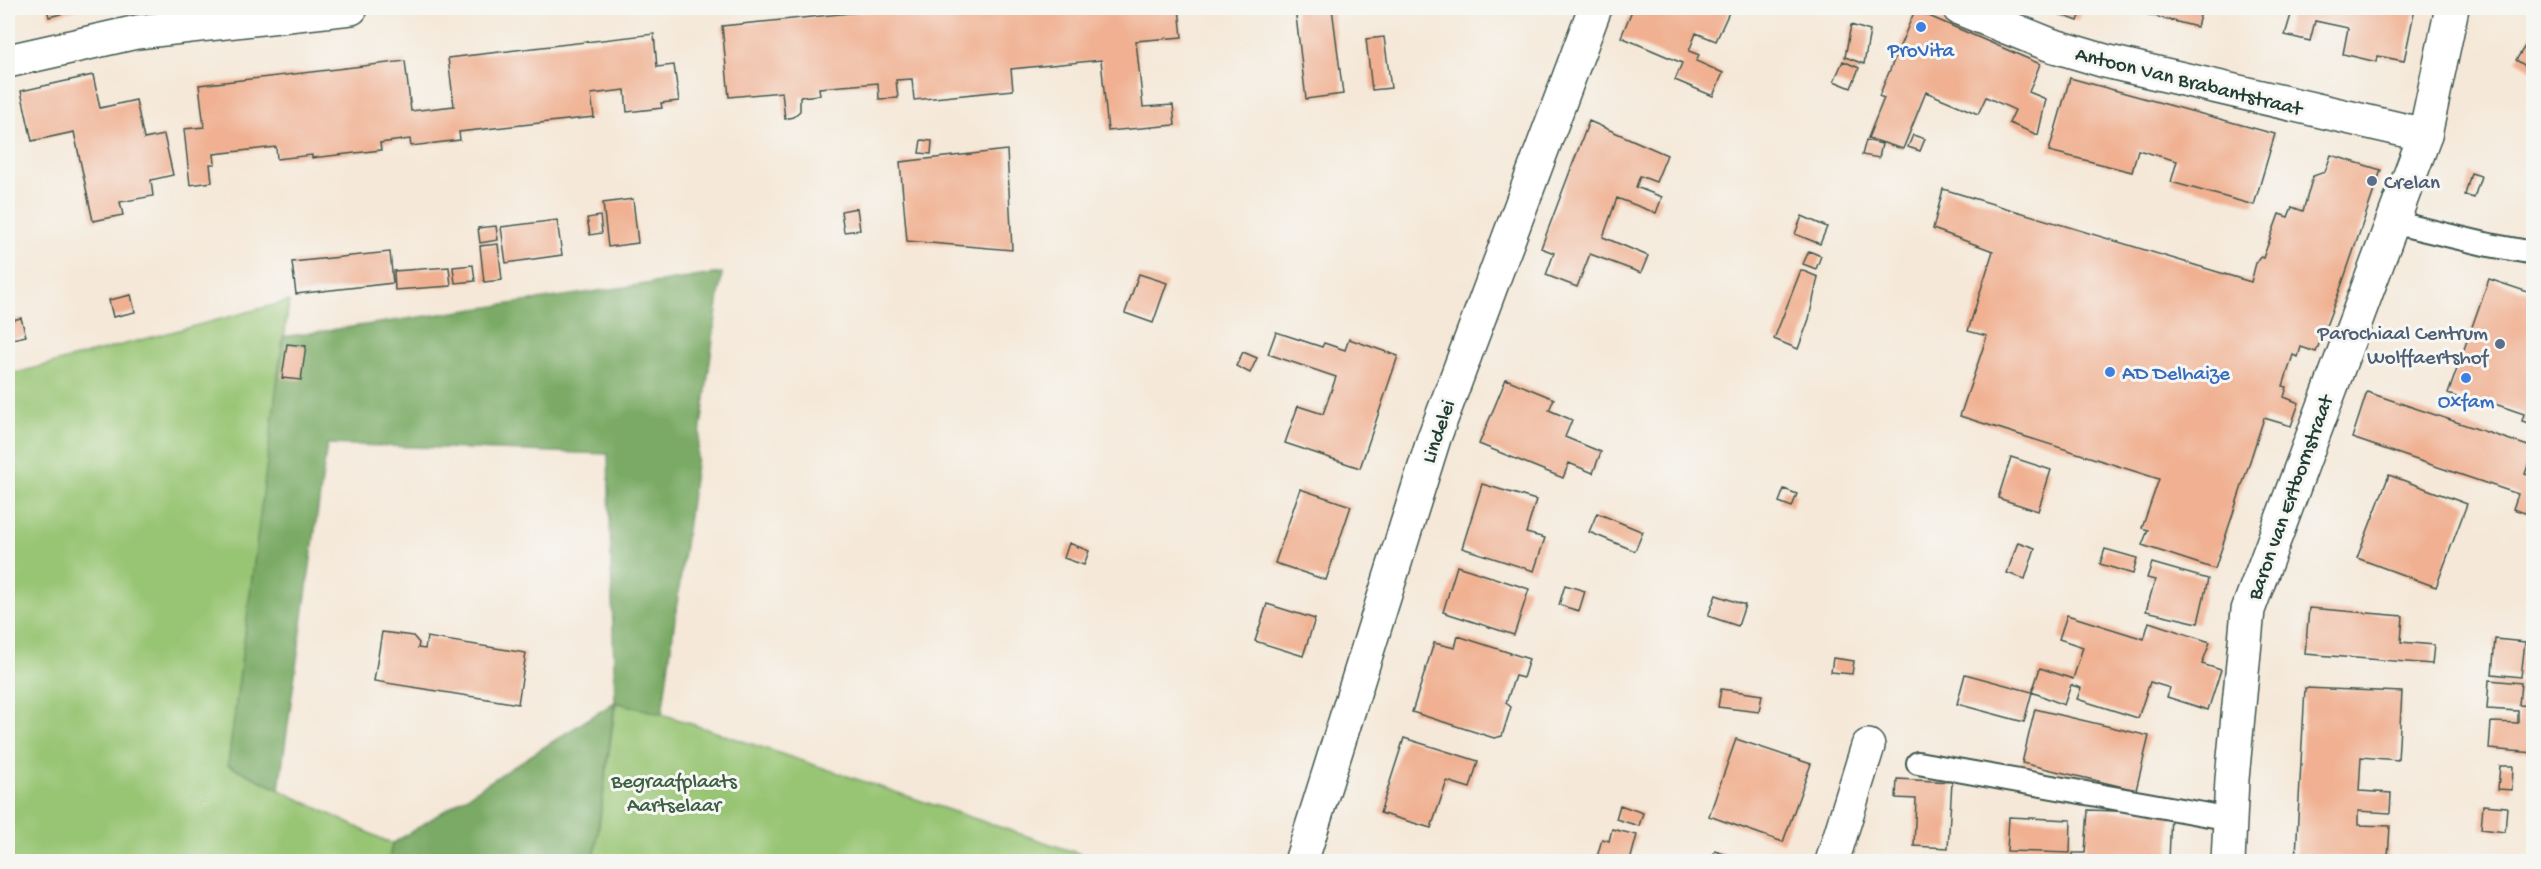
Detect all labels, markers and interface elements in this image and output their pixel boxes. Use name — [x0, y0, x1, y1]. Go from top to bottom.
marker: ProVita — [1914, 20, 1928, 34]
place label: ProVita — [1887, 40, 1956, 65]
street label: Antoon Van Brabantstraat — [2072, 43, 2306, 124]
place label: Crelan — [2384, 172, 2440, 197]
marker: Crelan — [2365, 174, 2379, 188]
place label: Parochiaal Centrum Wolffaertshof — [2317, 323, 2490, 372]
marker: Parochiaal Centrum Wolffaertshof — [2493, 337, 2507, 351]
place label: AD Delhaize — [2122, 363, 2231, 388]
marker: AD Delhaize — [2103, 365, 2117, 379]
marker: Oxfam — [2459, 371, 2473, 385]
street label: Baron van Ertbornstraat — [2243, 390, 2342, 605]
place label: Oxfam — [2438, 391, 2494, 416]
street label: Lindelei — [1418, 397, 1463, 467]
park label: Begraafplaats Aartselaar — [610, 771, 738, 820]

